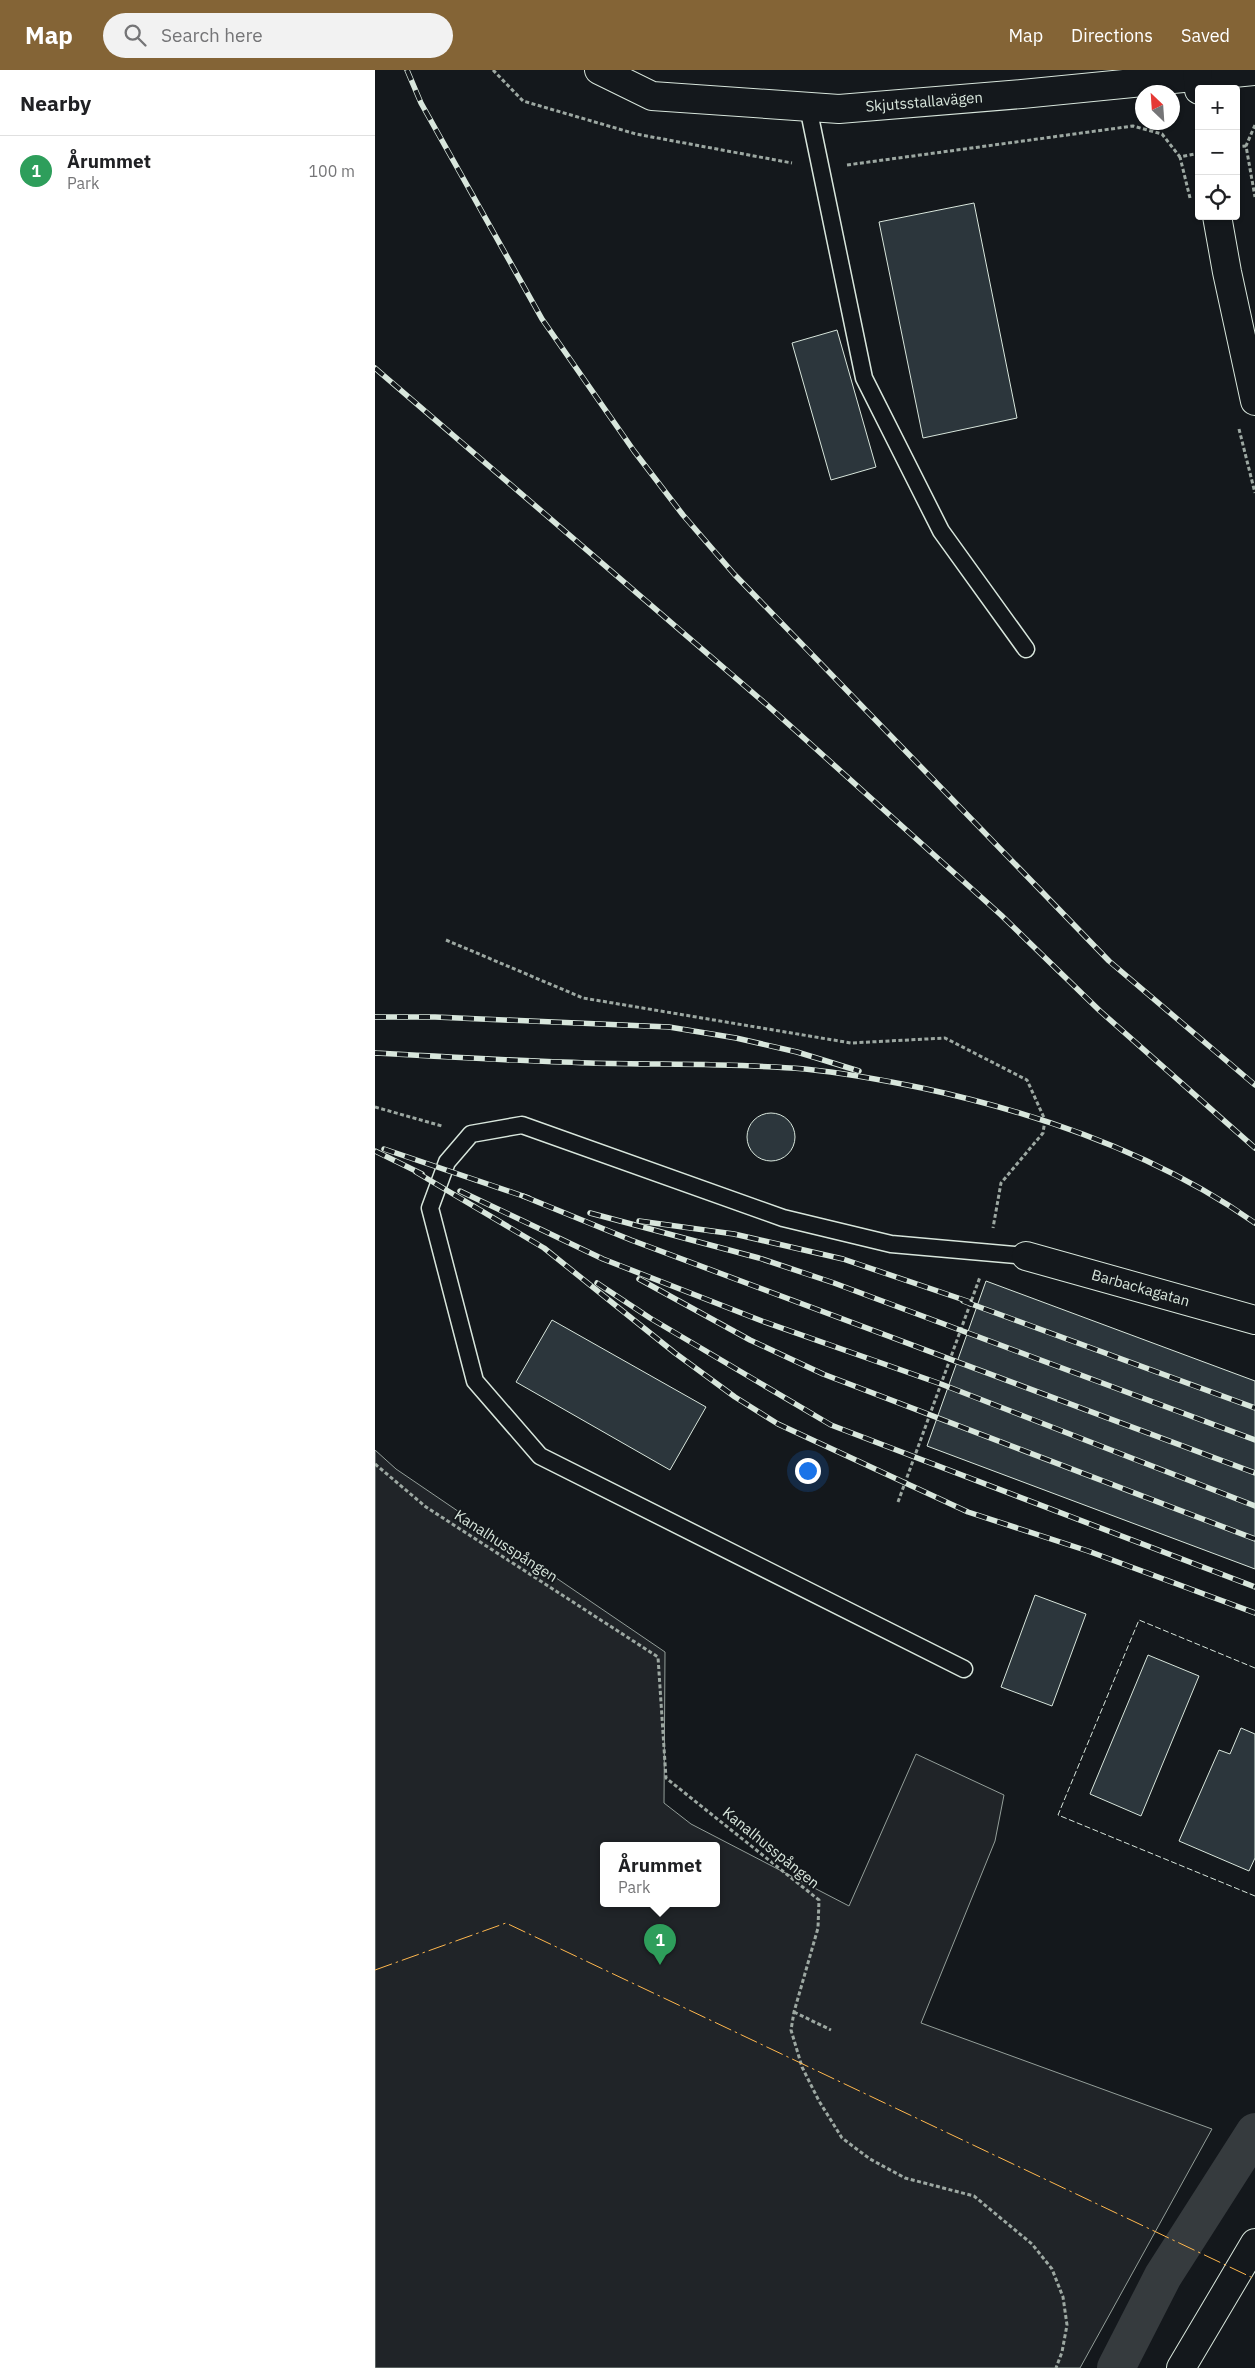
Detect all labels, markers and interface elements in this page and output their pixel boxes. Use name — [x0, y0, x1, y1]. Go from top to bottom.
search box — [103, 13, 453, 58]
text: Map — [25, 19, 73, 51]
icon: search — [121, 21, 149, 49]
text: Search here — [161, 23, 263, 47]
text: Map — [1008, 24, 1043, 47]
text: Directions — [1071, 24, 1153, 47]
text: Saved — [1181, 24, 1230, 47]
north arrow — [1135, 85, 1180, 130]
map controls — [1195, 85, 1240, 220]
button: + — [1195, 85, 1240, 130]
street label: Skjutsstallavägen — [865, 87, 984, 116]
text: Nearby — [20, 89, 91, 117]
button: − — [1195, 130, 1240, 175]
text: Årummet — [67, 149, 151, 173]
text: 1 — [31, 161, 41, 181]
text: 100 m — [308, 161, 355, 181]
text: Park — [67, 173, 99, 193]
button: locate — [1195, 175, 1240, 220]
street label: Barbackagatan — [1089, 1265, 1192, 1310]
your location — [795, 1458, 821, 1484]
street label: Kanalhusspången — [451, 1505, 561, 1586]
street label: Kanalhusspången — [719, 1803, 824, 1893]
popup — [600, 1842, 720, 1907]
text: Årummet — [618, 1853, 702, 1877]
text: Park — [618, 1877, 650, 1897]
pin: 1 — [644, 1924, 676, 1965]

